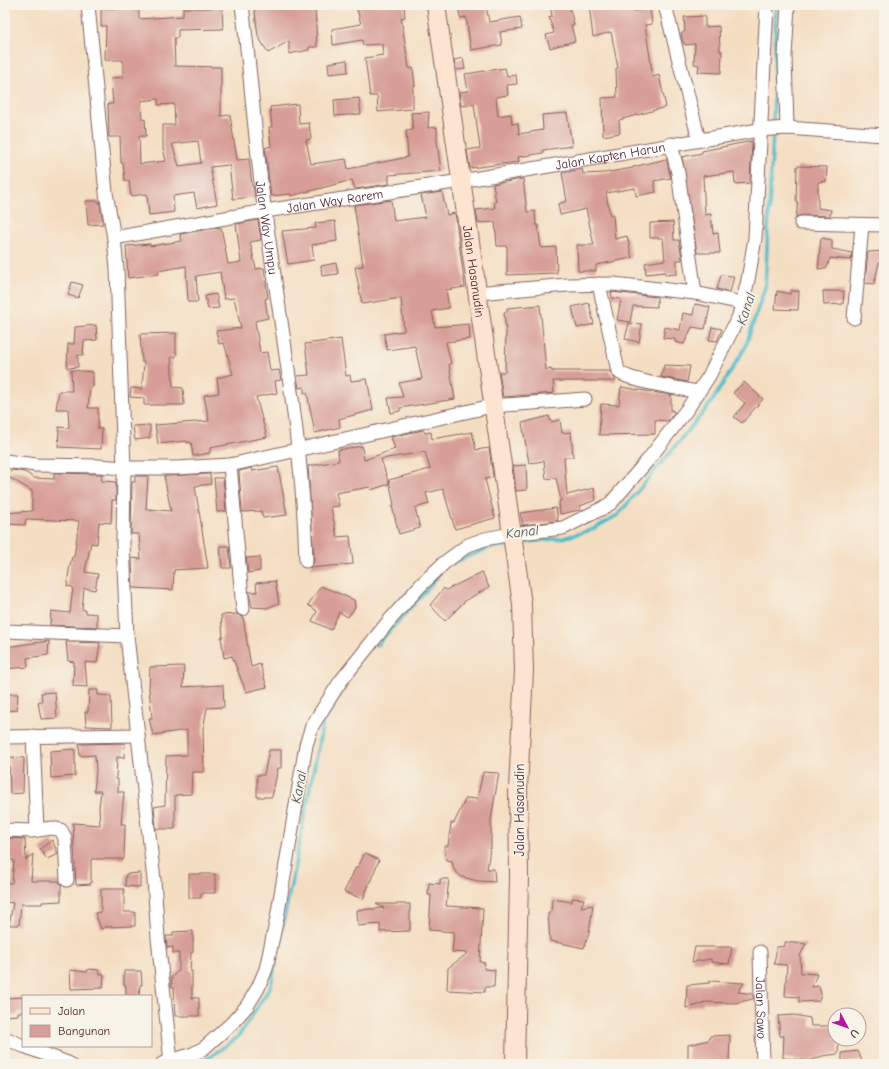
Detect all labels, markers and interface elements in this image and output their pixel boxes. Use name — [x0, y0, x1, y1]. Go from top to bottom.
street label: Jalan Kapten Harun — [554, 139, 666, 172]
street label: Jalan Way Umpu — [253, 180, 281, 275]
street label: Jalan Way Rarem — [285, 186, 384, 215]
street label: Jalan Hasanudin — [460, 224, 488, 318]
water label: Kanal — [733, 290, 759, 327]
water label: Kanal — [505, 521, 540, 542]
street label: Jalan Hasanudin — [512, 764, 527, 856]
water label: Kanal — [288, 768, 311, 805]
street label: Jalan Sawo — [753, 977, 770, 1039]
legend — [22, 995, 152, 1047]
text: Jalan — [58, 1004, 85, 1018]
north arrow — [827, 1007, 867, 1047]
text: Bangunan — [58, 1024, 110, 1038]
text: U — [847, 1026, 861, 1040]

